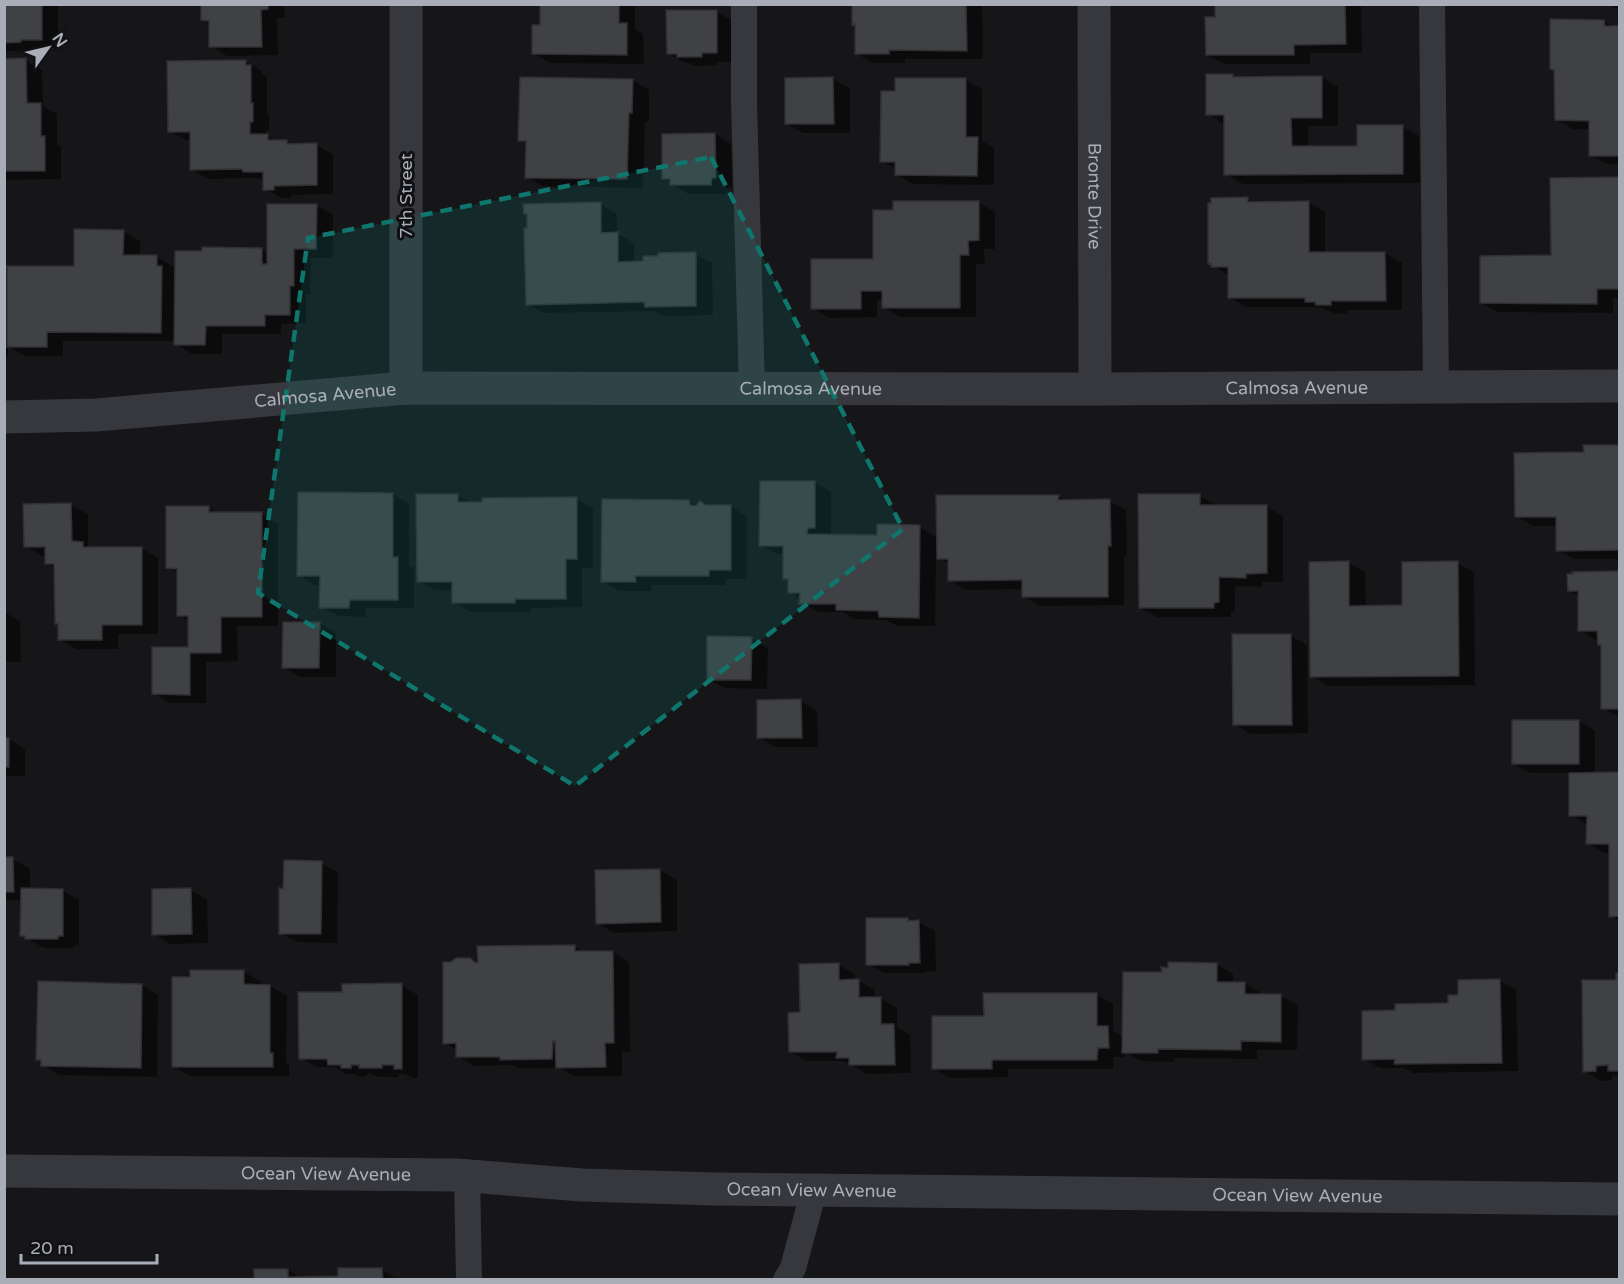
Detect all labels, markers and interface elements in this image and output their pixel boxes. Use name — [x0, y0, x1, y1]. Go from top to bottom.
north arrow — [18, 18, 78, 78]
text: N — [48, 29, 71, 51]
street label: Bronte Drive — [1083, 143, 1106, 249]
street label: 7th Street — [395, 153, 417, 239]
street label: Calmosa Avenue — [1225, 376, 1368, 399]
street label: Calmosa Avenue — [740, 377, 882, 400]
street label: Calmosa Avenue — [253, 378, 397, 412]
street label: Ocean View Avenue — [241, 1162, 411, 1186]
street label: Ocean View Avenue — [726, 1178, 897, 1202]
street label: Ocean View Avenue — [1212, 1183, 1383, 1207]
scale bar — [21, 1227, 158, 1265]
text: 20 m — [30, 1237, 74, 1259]

